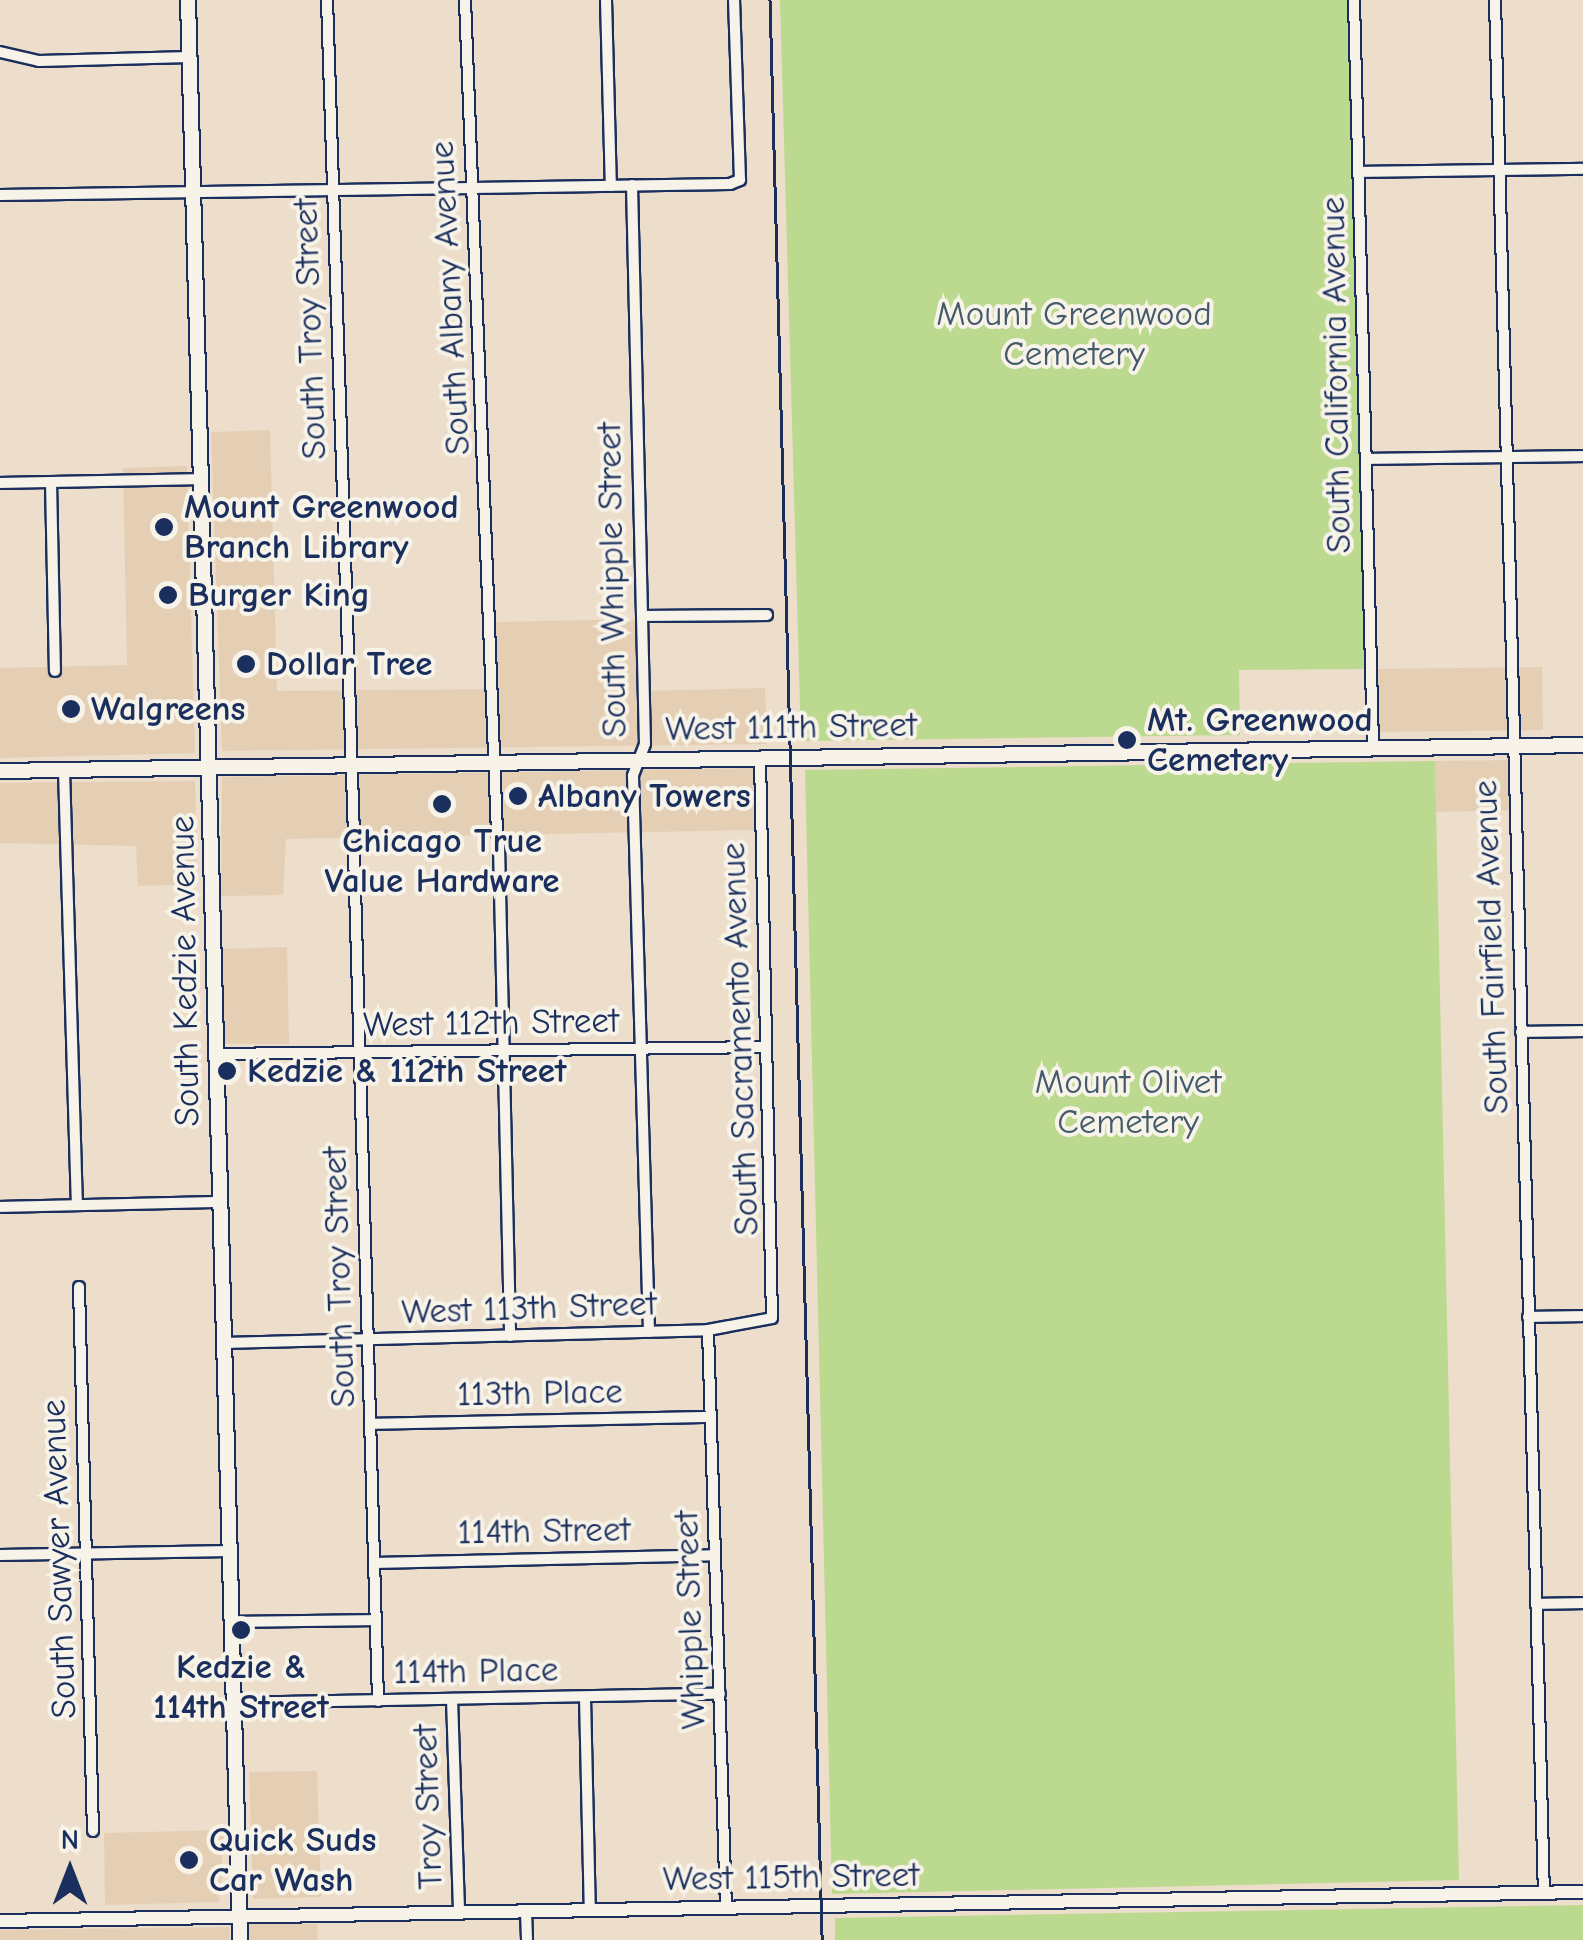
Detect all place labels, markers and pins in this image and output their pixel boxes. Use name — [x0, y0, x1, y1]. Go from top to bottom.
place label: Mount Greenwood Branch Library — [184, 486, 459, 568]
marker: Mount Greenwood Branch Library — [153, 516, 175, 538]
place label: Burger King — [188, 574, 370, 616]
marker: Burger King — [157, 584, 179, 606]
place label: Dollar Tree — [266, 643, 433, 685]
marker: Dollar Tree — [235, 653, 257, 675]
place label: Walgreens — [91, 688, 245, 730]
marker: Walgreens — [60, 698, 82, 720]
place label: Mt. Greenwood Cemetery — [1147, 699, 1373, 781]
marker: Mt. Greenwood Cemetery — [1116, 729, 1138, 751]
place label: Albany Towers — [538, 775, 751, 817]
marker: Albany Towers — [507, 785, 529, 807]
marker: Chicago True Value Hardware — [431, 793, 453, 815]
place label: Chicago True Value Hardware — [324, 820, 560, 902]
place label: Kedzie & 112th Street — [247, 1050, 567, 1092]
marker: Kedzie & 112th Street — [216, 1060, 238, 1082]
marker: Kedzie & 114th Street — [230, 1619, 252, 1641]
place label: Kedzie & 114th Street — [153, 1646, 329, 1728]
place label: Quick Suds Car Wash — [209, 1819, 376, 1901]
marker: Quick Suds Car Wash — [178, 1849, 200, 1871]

